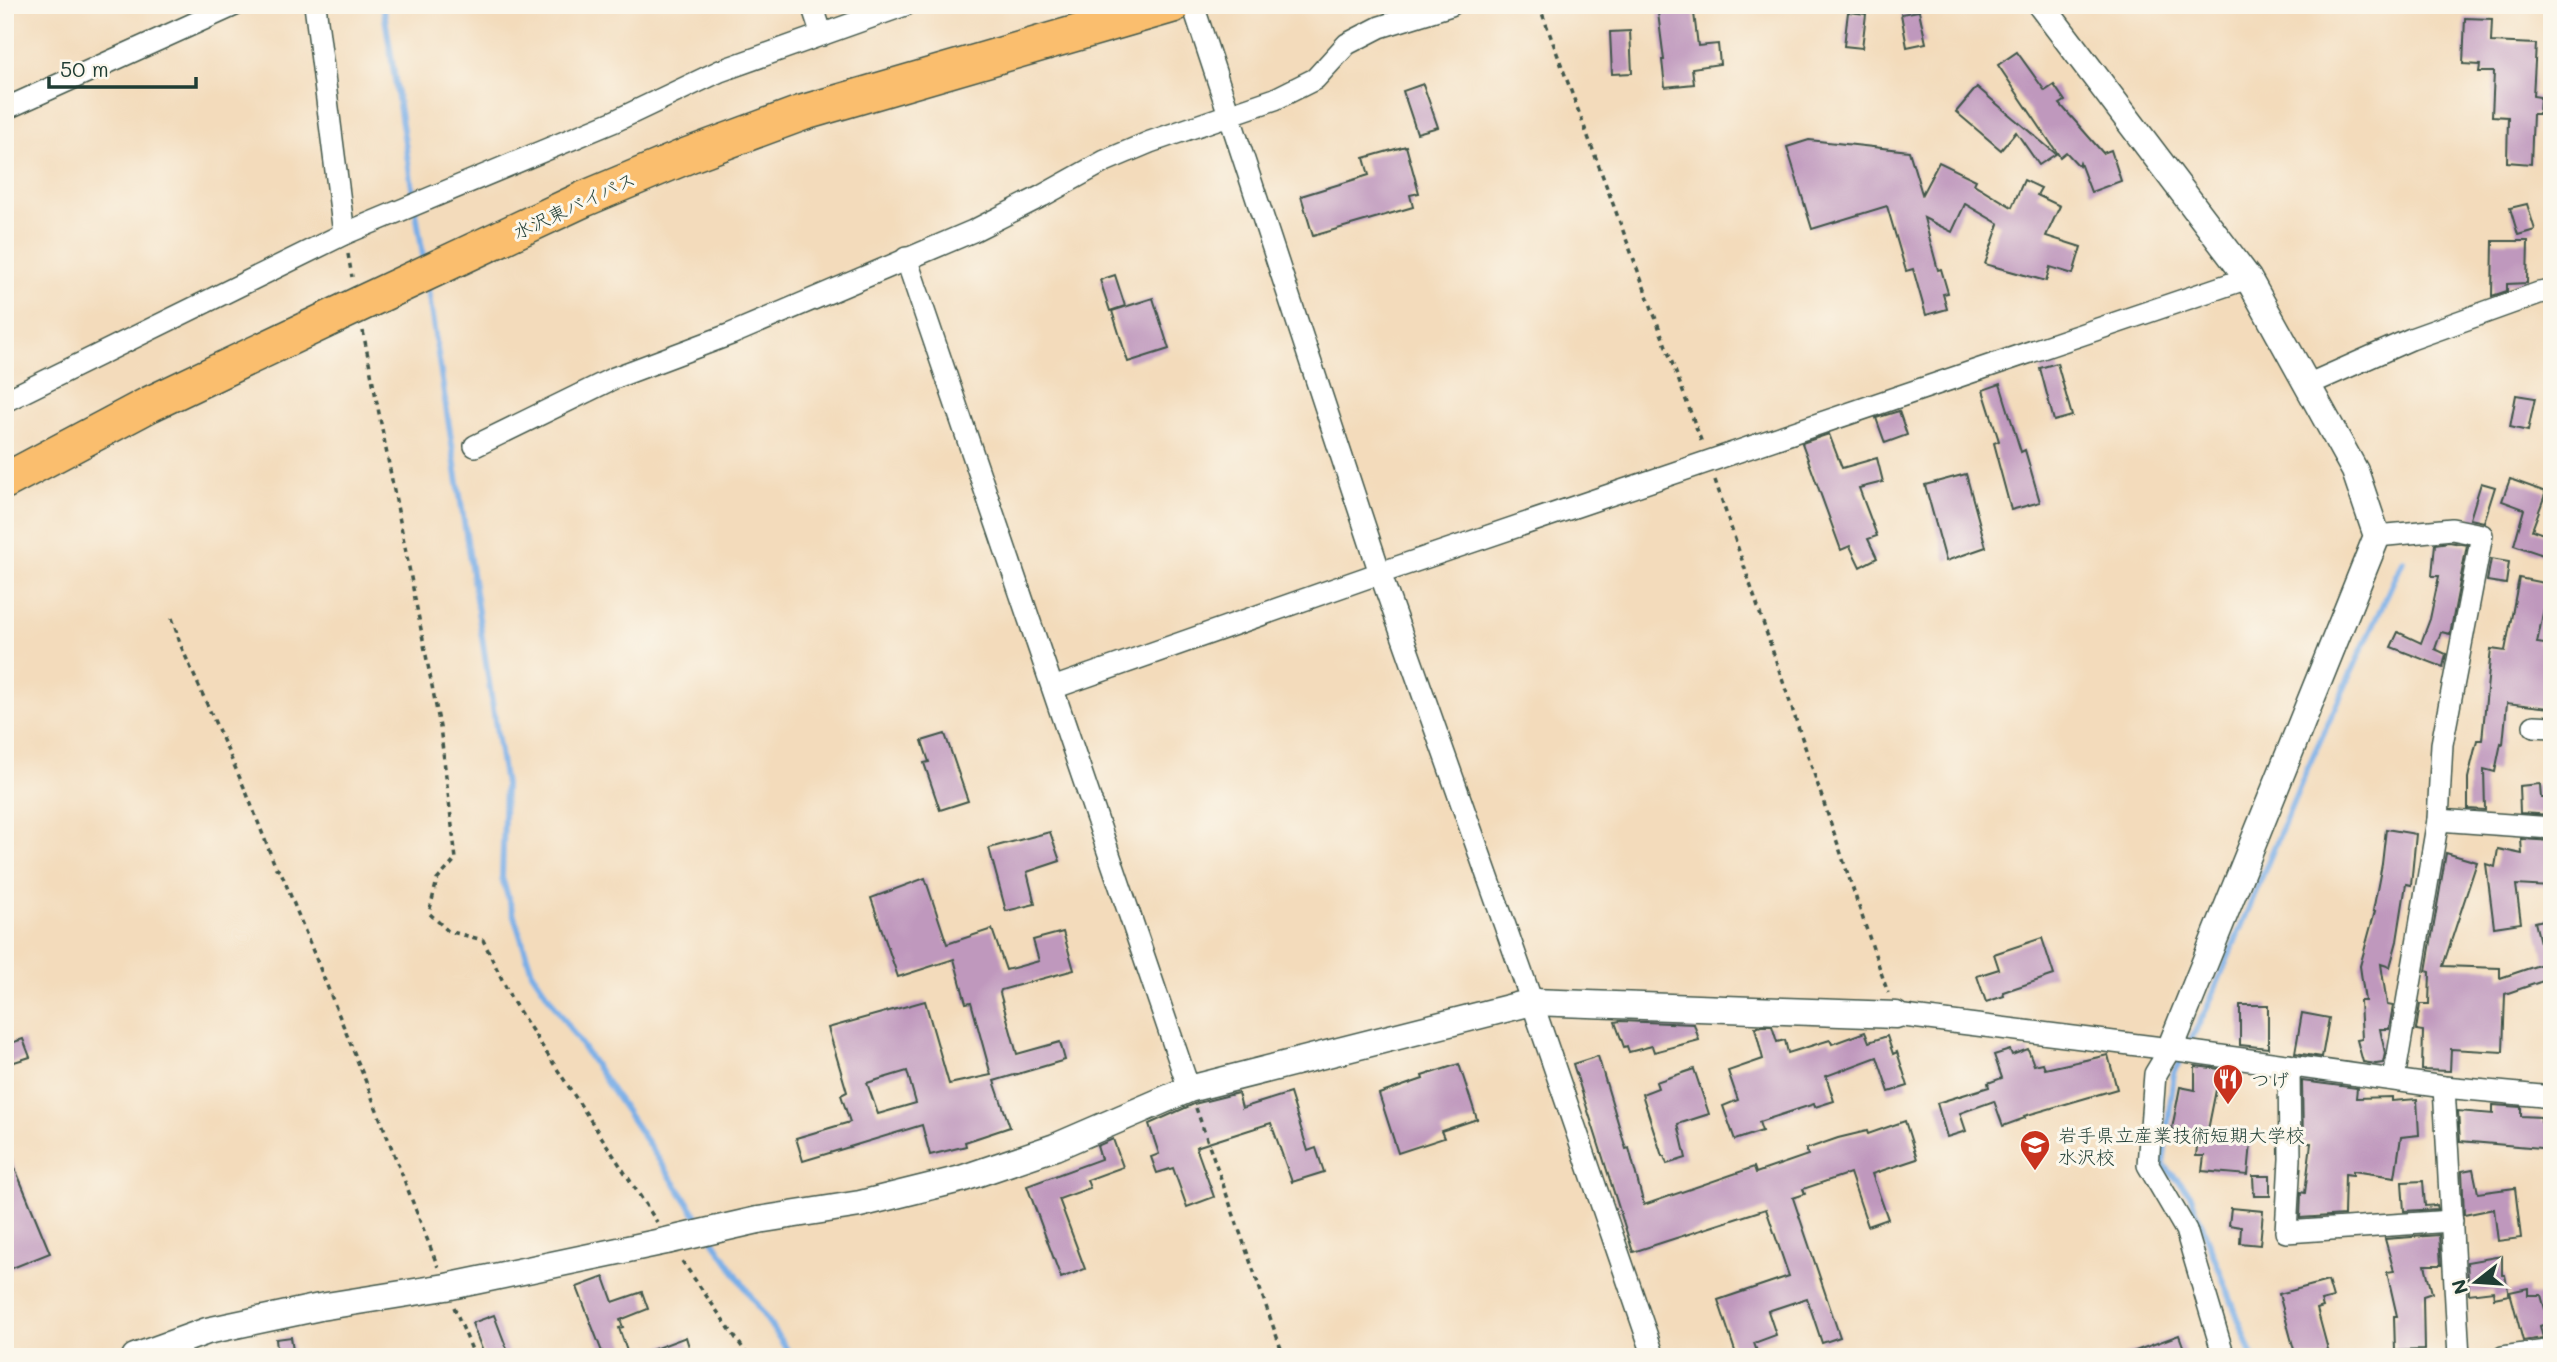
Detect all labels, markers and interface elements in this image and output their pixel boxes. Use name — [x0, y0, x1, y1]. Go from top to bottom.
scale bar — [49, 46, 196, 90]
text: 50 m — [60, 55, 109, 82]
street label: 水沢東バイパス — [509, 166, 639, 244]
restaurant icon: つげ — [2211, 1062, 2245, 1106]
place label: つげ — [2251, 1067, 2289, 1092]
place label: 岩手県立産業技術短期大学校 水沢校 — [2058, 1122, 2305, 1169]
school or university icon: 岩手県立産業技術短期大学校 水沢校 — [2018, 1128, 2052, 1172]
north arrow — [2442, 1246, 2512, 1316]
text: N — [2445, 1277, 2473, 1298]

